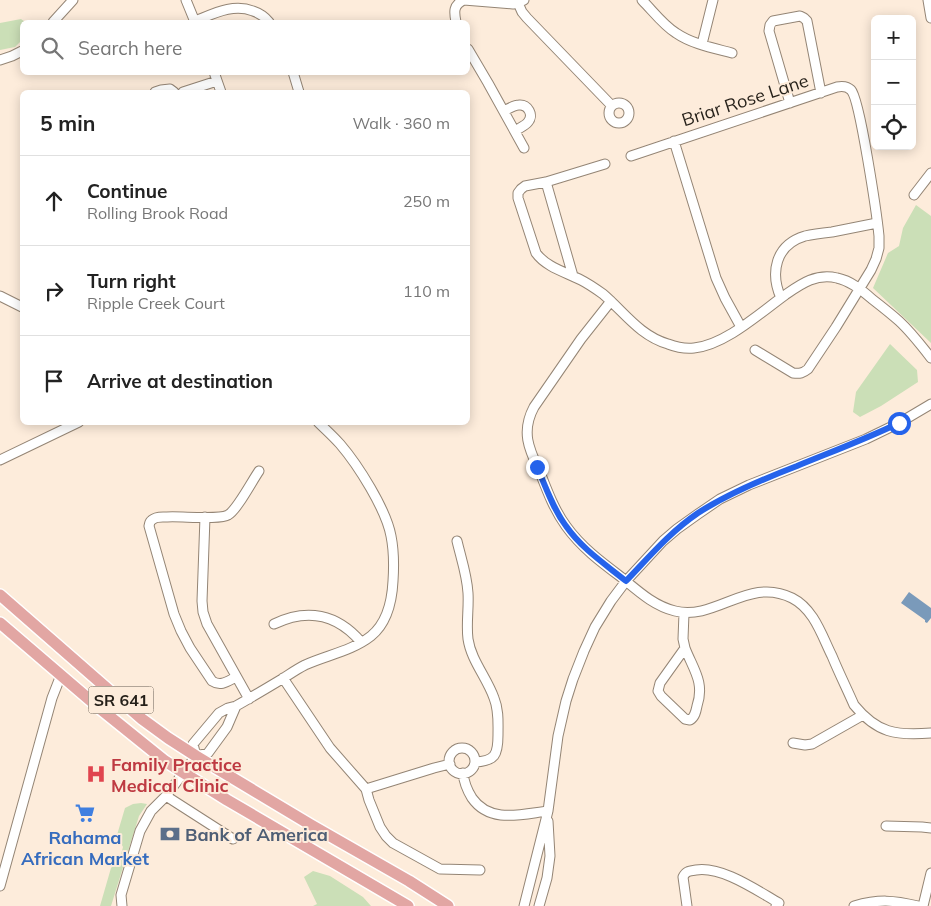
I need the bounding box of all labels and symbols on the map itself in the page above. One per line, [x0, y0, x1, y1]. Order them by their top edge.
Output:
street label: Briar Rose Lane [679, 69, 811, 131]
route start [888, 412, 911, 435]
route end [526, 456, 549, 479]
road number: SR 641 [88, 686, 154, 714]
place label: Family Practice Medical Clinic [111, 753, 242, 797]
hospital icon: Family Practice Medical Clinic [85, 763, 107, 785]
supermarket icon: Rahama African Market [74, 802, 96, 824]
bank icon: Bank of America [159, 823, 181, 845]
place label: Bank of America [185, 823, 328, 846]
place label: Rahama African Market [21, 826, 149, 870]

